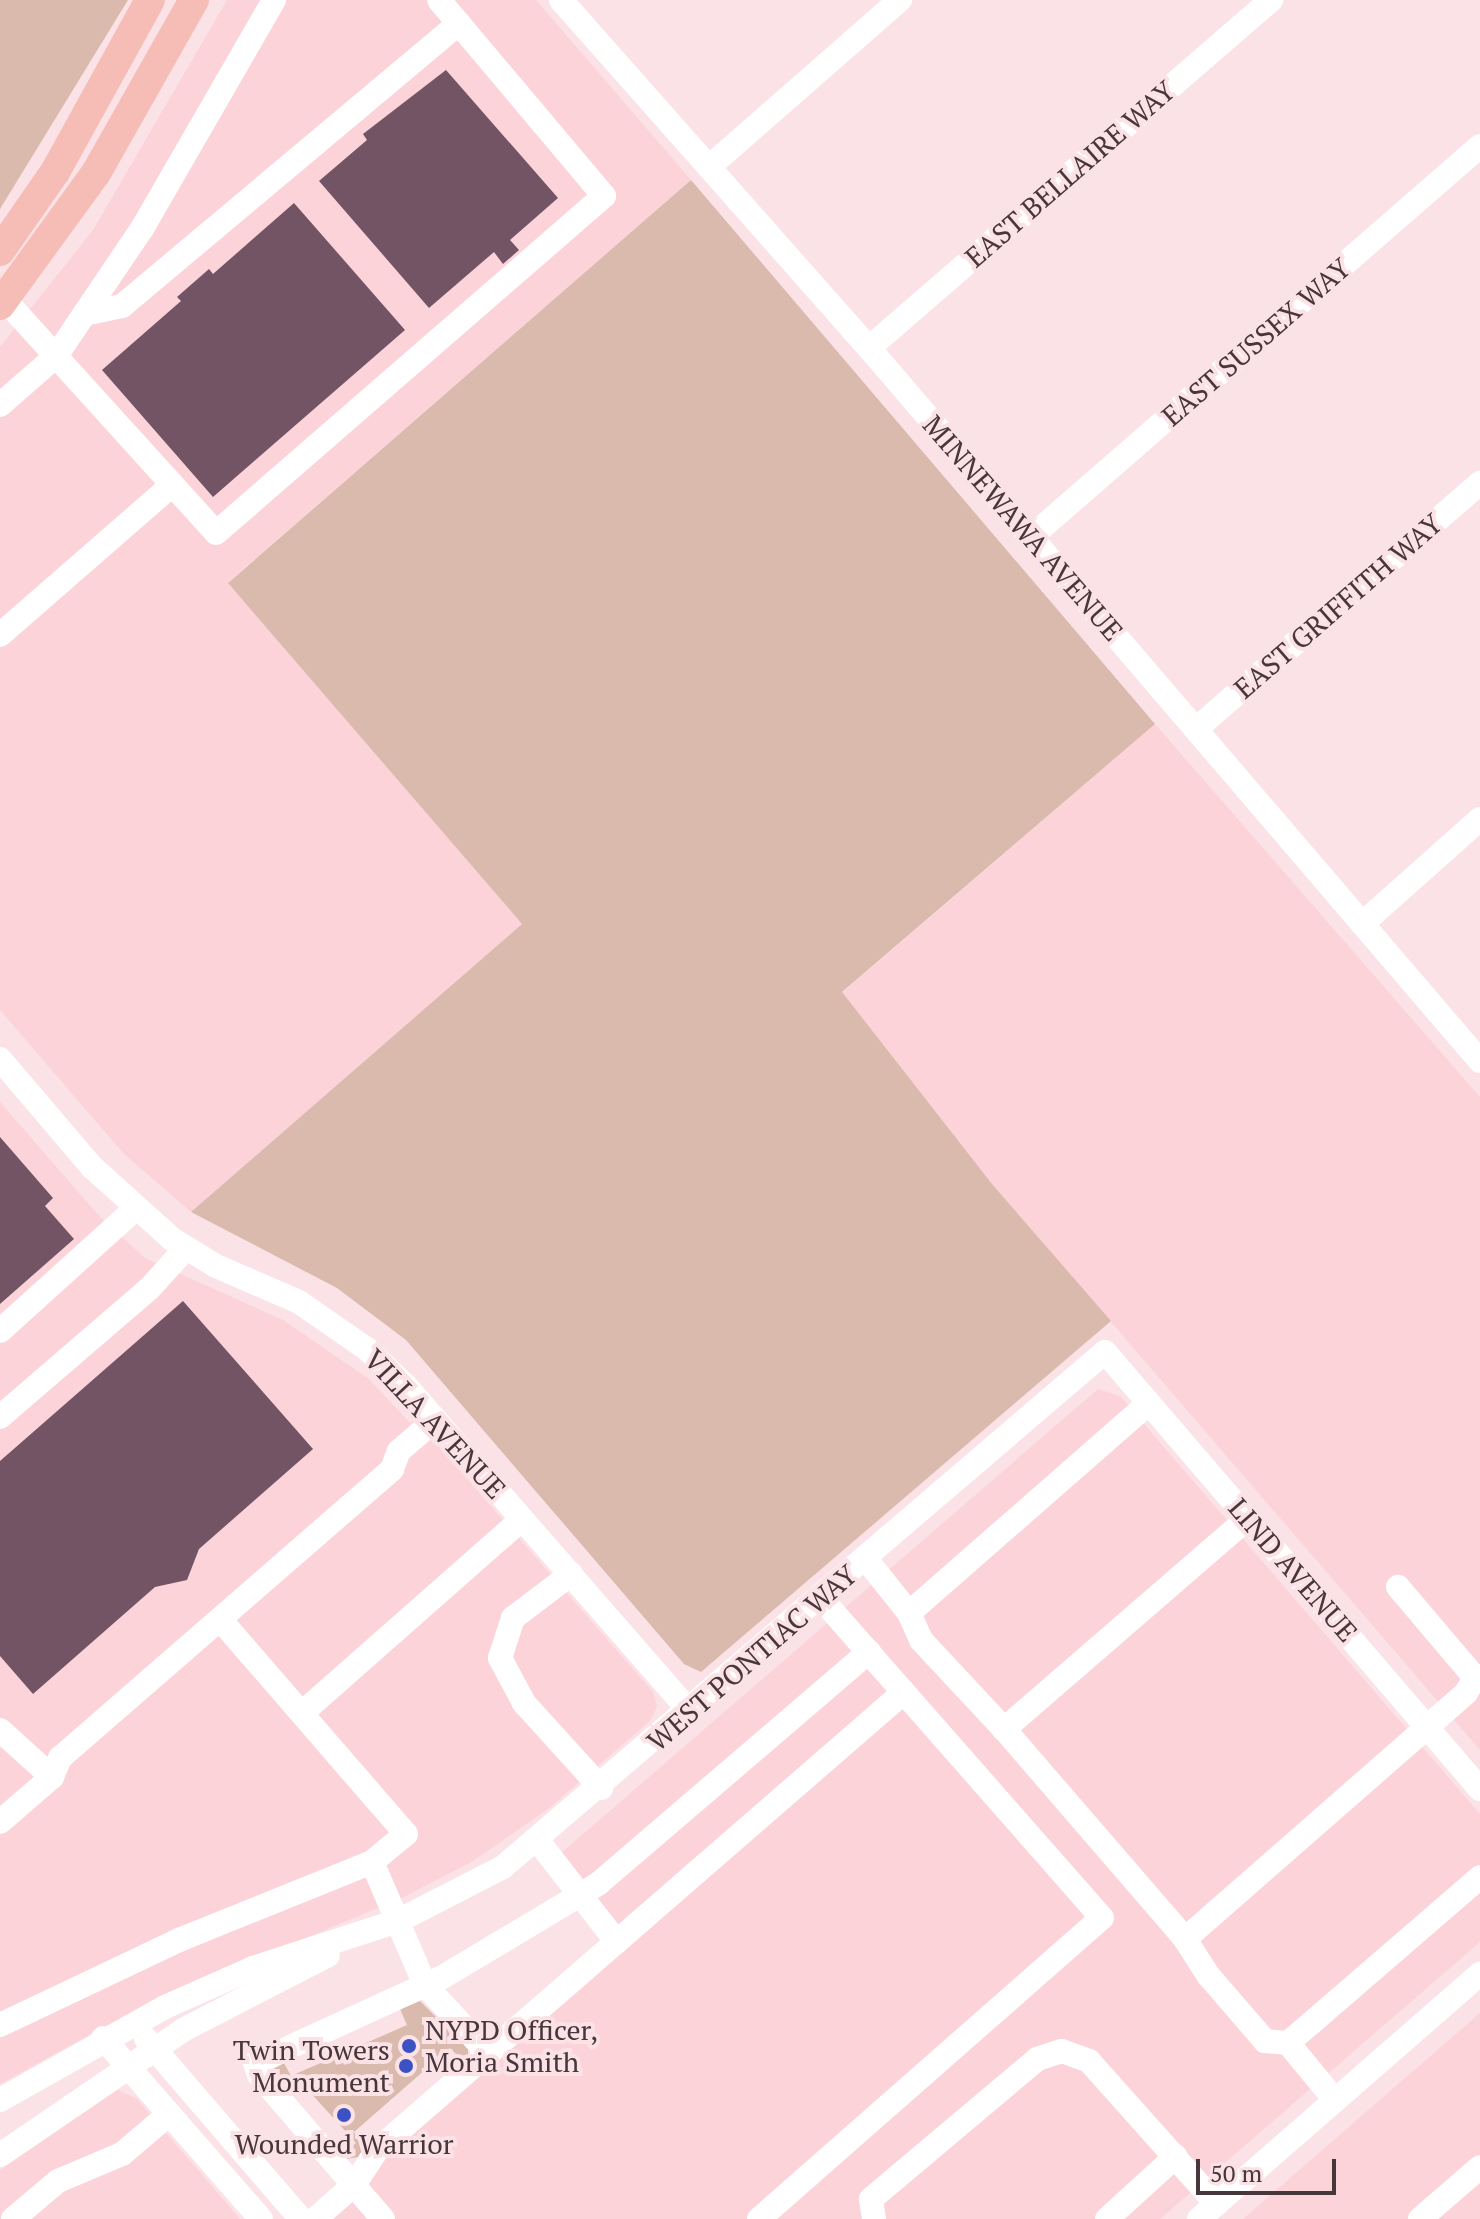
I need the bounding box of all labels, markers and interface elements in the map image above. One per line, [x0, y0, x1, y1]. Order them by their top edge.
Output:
street label: EAST BELLAIRE WAY [958, 74, 1182, 274]
street label: EAST SUSSEX WAY [1155, 251, 1357, 433]
street label: MINNEWAWA AVENUE [916, 408, 1130, 648]
street label: EAST GRIFFITH WAY [1227, 507, 1449, 705]
street label: VILLA AVENUE [357, 1342, 513, 1506]
street label: LIND AVENUE [1221, 1491, 1365, 1649]
street label: WEST PONTIAC WAY [640, 1558, 864, 1758]
place label: NYPD Officer, Moria Smith [425, 2013, 598, 2079]
place label: Twin Towers Monument [233, 2033, 390, 2099]
marker: NYPD Officer, Moria Smith [400, 2037, 418, 2055]
marker: Twin Towers Monument [397, 2057, 415, 2075]
marker: Wounded Warrior [335, 2106, 353, 2124]
place label: Wounded Warrior [234, 2127, 454, 2161]
scale bar [1200, 2143, 1340, 2193]
text: 50 m [1210, 2157, 1262, 2189]

